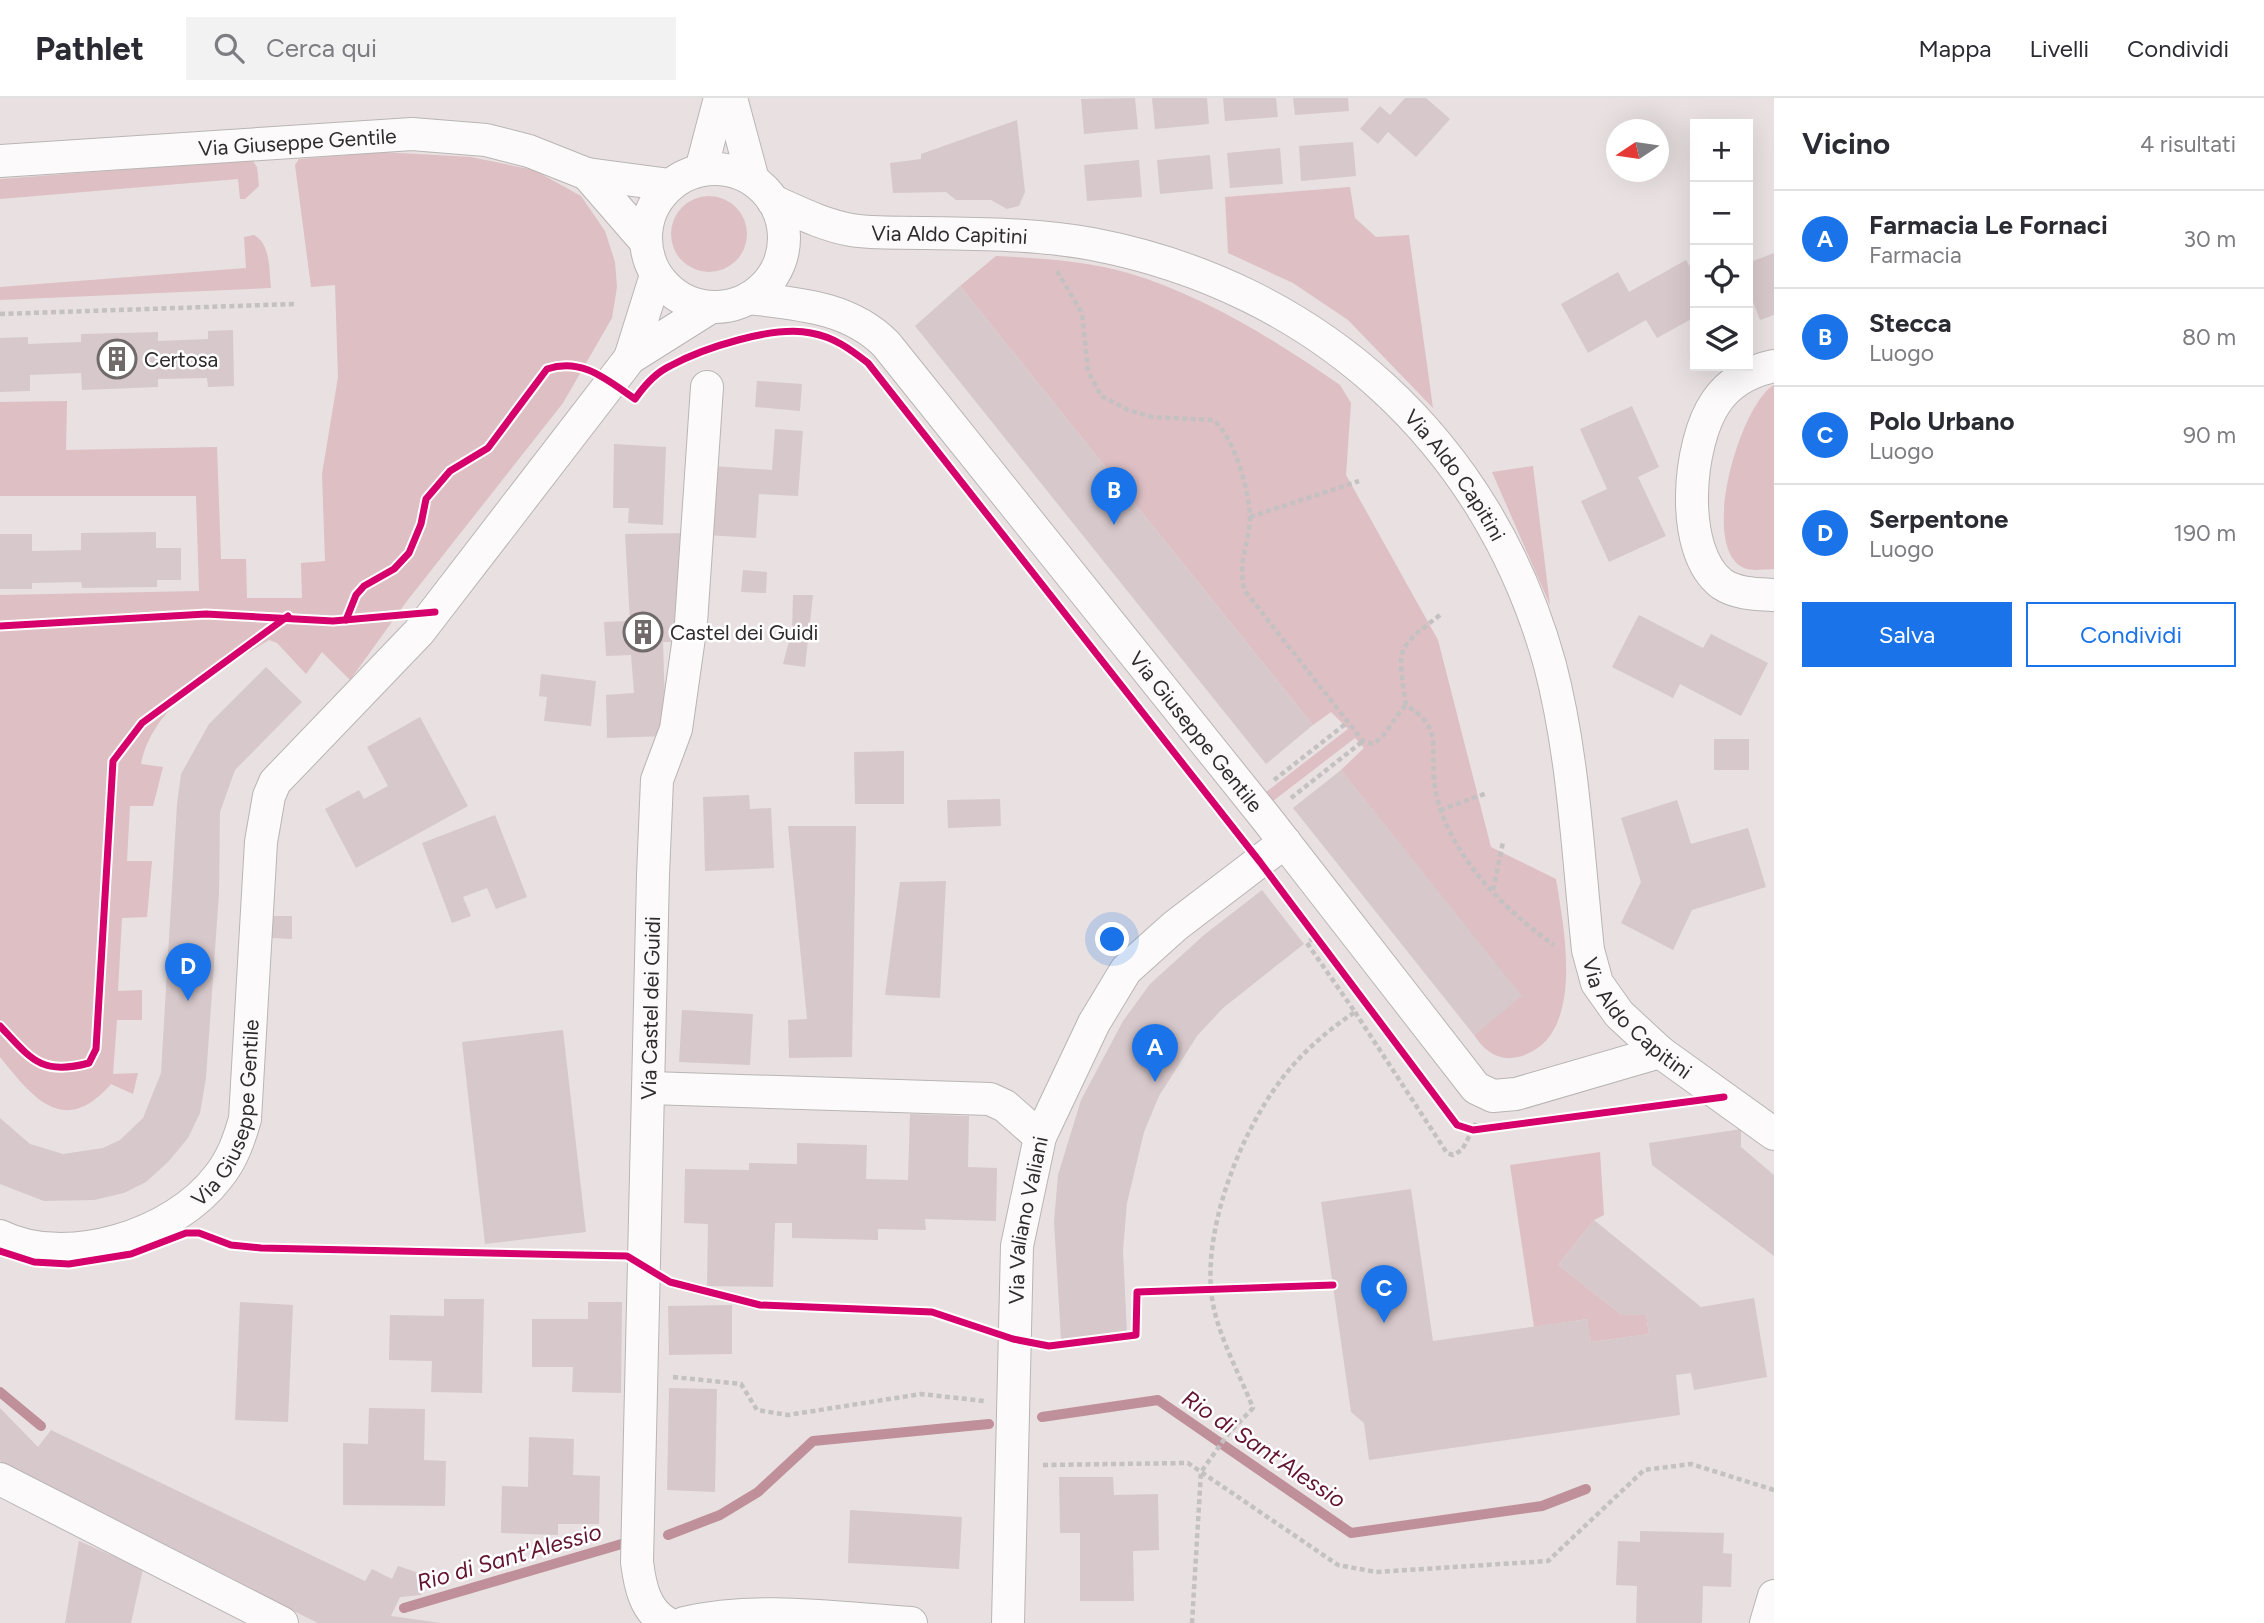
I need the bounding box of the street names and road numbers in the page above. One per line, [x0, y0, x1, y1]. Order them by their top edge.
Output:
street label: Via Giuseppe Gentile [197, 123, 397, 160]
street label: Via Aldo Capitini [871, 220, 1028, 249]
street label: Via Aldo Capitini [1400, 404, 1511, 545]
street label: Via Giuseppe Gentile [1125, 646, 1268, 817]
street label: Via Castel dei Guidi [635, 916, 665, 1100]
street label: Via Aldo Capitini [1578, 954, 1697, 1083]
street label: Via Giuseppe Gentile [186, 1019, 263, 1211]
street label: Via Valiano Valiani [1003, 1134, 1052, 1305]

